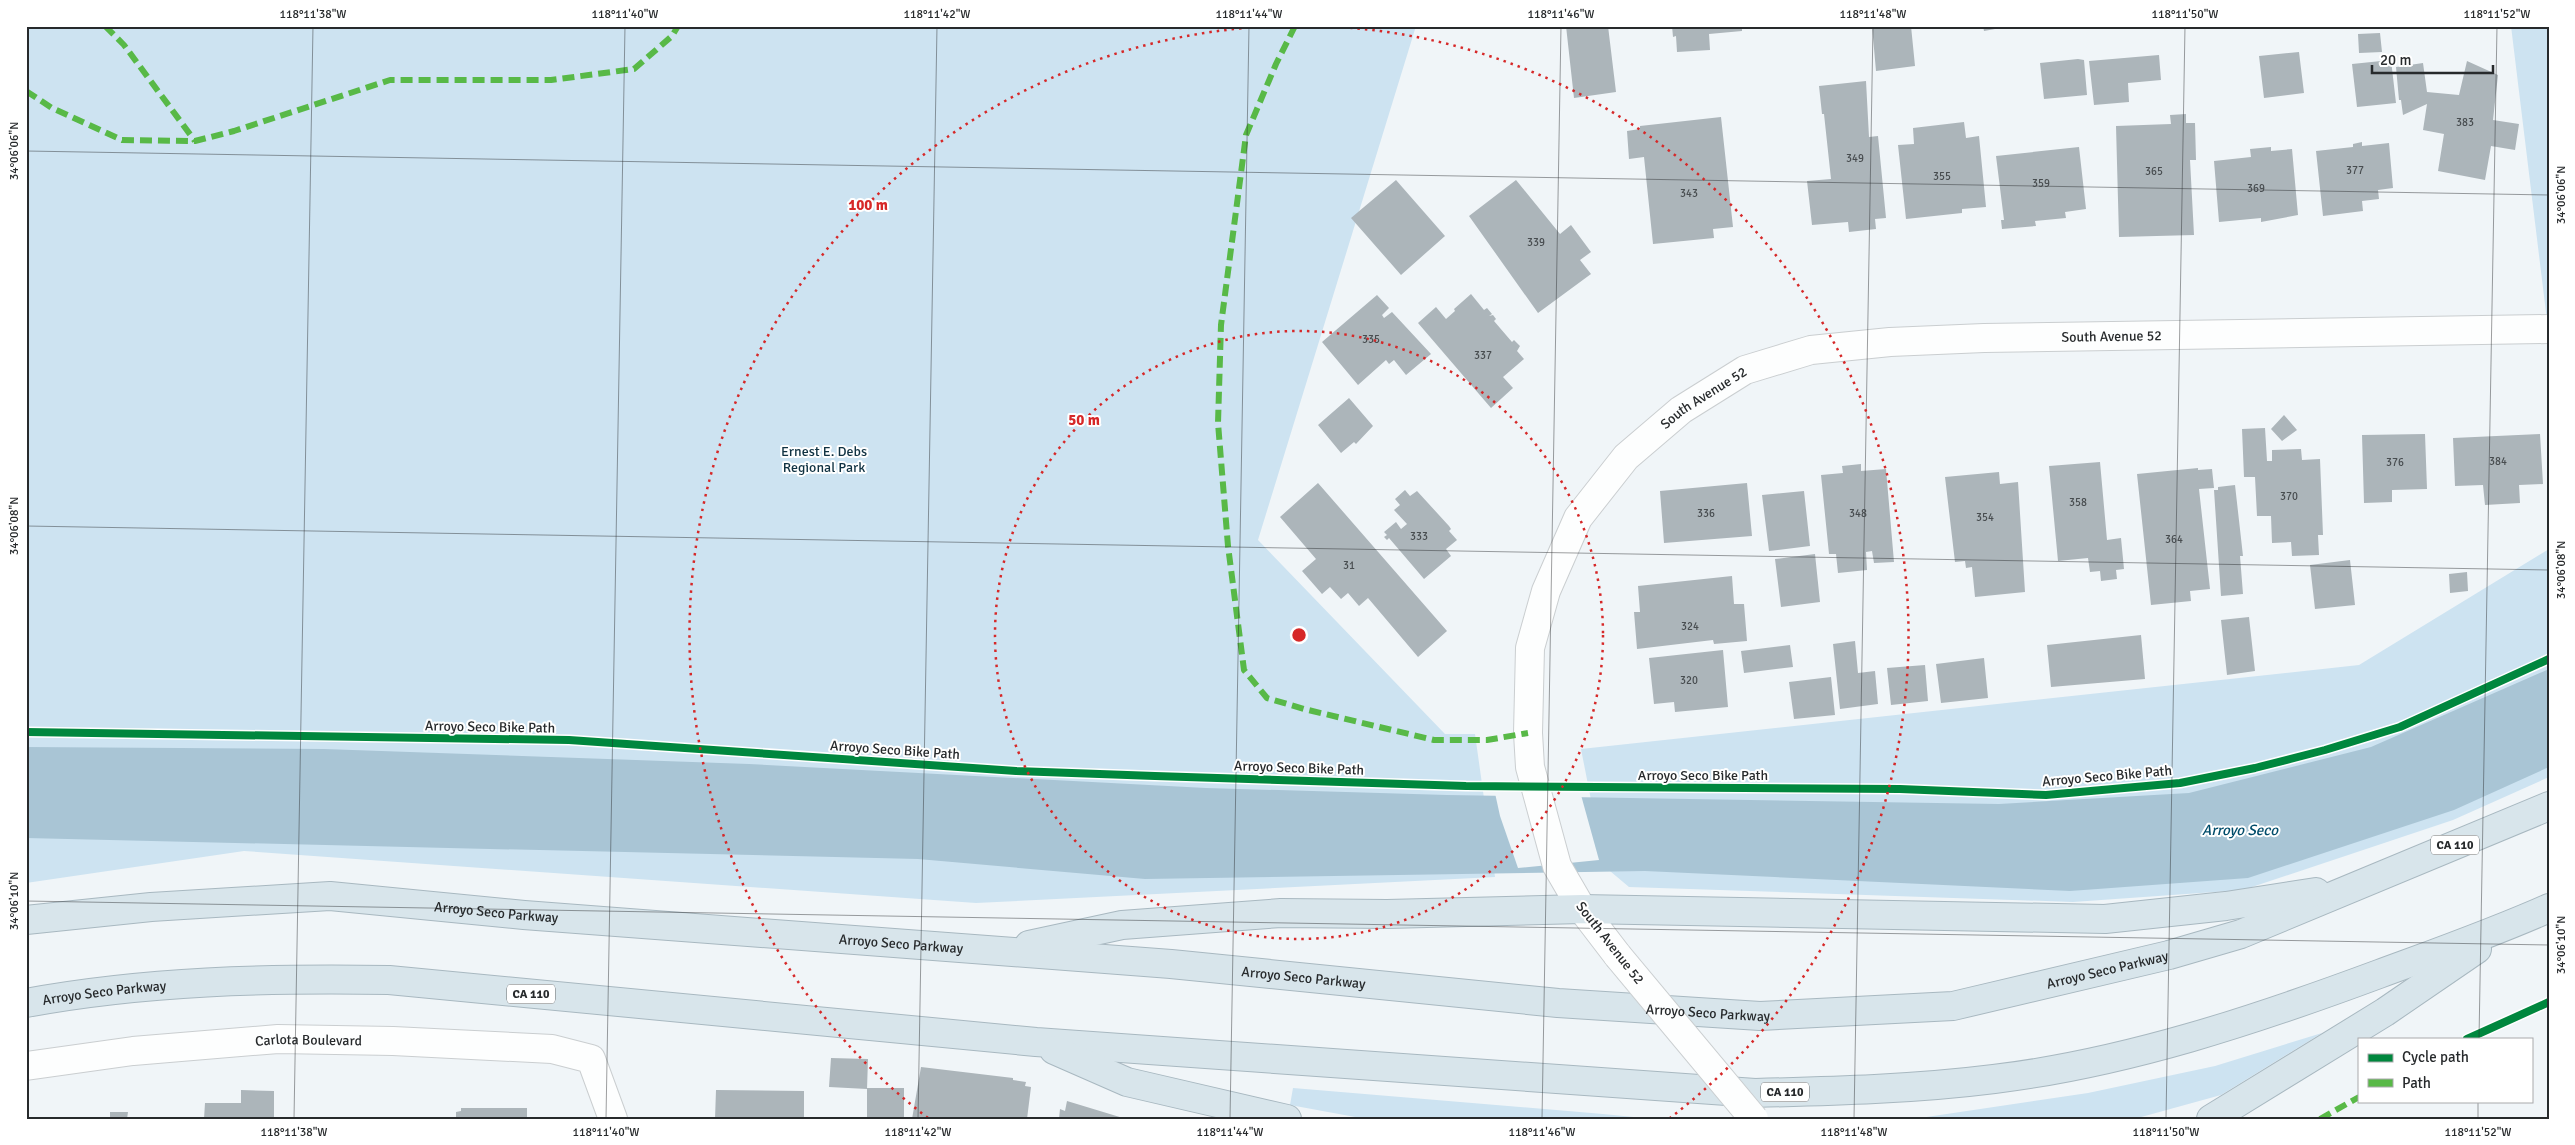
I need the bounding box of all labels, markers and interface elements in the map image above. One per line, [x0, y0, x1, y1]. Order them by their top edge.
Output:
text: 118°11'38"W [279, 7, 347, 22]
text: 118°11'40"W [591, 7, 659, 22]
text: 118°11'42"W [903, 7, 971, 22]
text: 118°11'44"W [1215, 7, 1283, 22]
text: 118°11'46"W [1527, 7, 1595, 22]
text: 118°11'48"W [1839, 7, 1907, 22]
text: 118°11'50"W [2151, 7, 2219, 22]
text: 118°11'52"W [2463, 7, 2531, 22]
scale bar [2372, 42, 2494, 74]
text: 20 m [2380, 51, 2411, 69]
house number: 383 [2456, 116, 2474, 129]
text: 34°06'06"N [7, 122, 22, 180]
house number: 349 [1846, 152, 1864, 165]
house number: 377 [2346, 164, 2364, 177]
house number: 365 [2145, 165, 2163, 178]
text: 34°06'06"N [2554, 166, 2569, 224]
house number: 355 [1933, 170, 1951, 183]
house number: 359 [2032, 177, 2050, 190]
house number: 369 [2247, 182, 2265, 195]
house number: 343 [1680, 187, 1698, 200]
text: 100 m [848, 196, 888, 214]
house number: 339 [1527, 236, 1545, 249]
street label: South Avenue 52 [2061, 327, 2162, 345]
house number: 335 [1362, 333, 1380, 346]
house number: 337 [1474, 349, 1492, 362]
street label: South Avenue 52 [1657, 363, 1750, 433]
text: 50 m [1068, 411, 1100, 429]
park label: Ernest E. Debs Regional Park [781, 443, 867, 476]
house number: 384 [2489, 455, 2507, 468]
house number: 376 [2386, 456, 2404, 469]
house number: 370 [2280, 490, 2298, 503]
house number: 358 [2069, 496, 2087, 509]
text: 34°06'08"N [7, 497, 22, 555]
house number: 336 [1697, 507, 1715, 520]
house number: 348 [1849, 507, 1867, 520]
house number: 354 [1976, 511, 1994, 524]
house number: 333 [1410, 530, 1428, 543]
house number: 364 [2165, 533, 2183, 546]
text: 34°06'08"N [2554, 541, 2569, 599]
house number: 31 [1343, 559, 1355, 572]
house number: 324 [1681, 620, 1699, 633]
centre of rings [1290, 626, 1308, 644]
house number: 320 [1680, 674, 1698, 687]
street label: Arroyo Seco Bike Path [425, 717, 555, 737]
street label: Arroyo Seco Bike Path [829, 737, 961, 763]
street label: Arroyo Seco Bike Path [1234, 757, 1364, 779]
street label: Arroyo Seco Bike Path [2041, 762, 2173, 790]
street label: Arroyo Seco Bike Path [1638, 767, 1768, 784]
water label: Arroyo Seco [2202, 821, 2279, 839]
road number: CA 110 [2431, 836, 2479, 854]
text: 34°06'10"N [7, 872, 22, 930]
street label: Arroyo Seco Parkway [433, 898, 559, 926]
street label: South Avenue 52 [1572, 898, 1648, 988]
text: 34°06'10"N [2554, 916, 2569, 974]
street label: Arroyo Seco Parkway [838, 930, 964, 957]
street label: Arroyo Seco Parkway [2045, 947, 2170, 992]
street label: Arroyo Seco Parkway [1241, 963, 1367, 992]
street label: Arroyo Seco Parkway [41, 977, 167, 1008]
road number: CA 110 [507, 984, 555, 1004]
street label: Arroyo Seco Parkway [1645, 1000, 1771, 1025]
street label: Carlota Boulevard [254, 1030, 362, 1049]
legend [2358, 1038, 2532, 1102]
text: Cycle path [2402, 1048, 2469, 1066]
text: Path [2402, 1074, 2431, 1092]
road number: CA 110 [1761, 1082, 1809, 1102]
text: 118°11'38"W [260, 1125, 328, 1140]
text: 118°11'40"W [572, 1125, 640, 1140]
text: 118°11'42"W [884, 1125, 952, 1140]
text: 118°11'44"W [1196, 1125, 1264, 1140]
text: 118°11'46"W [1508, 1125, 1576, 1140]
text: 118°11'48"W [1820, 1125, 1888, 1140]
text: 118°11'50"W [2132, 1125, 2200, 1140]
text: 118°11'52"W [2444, 1125, 2512, 1140]

